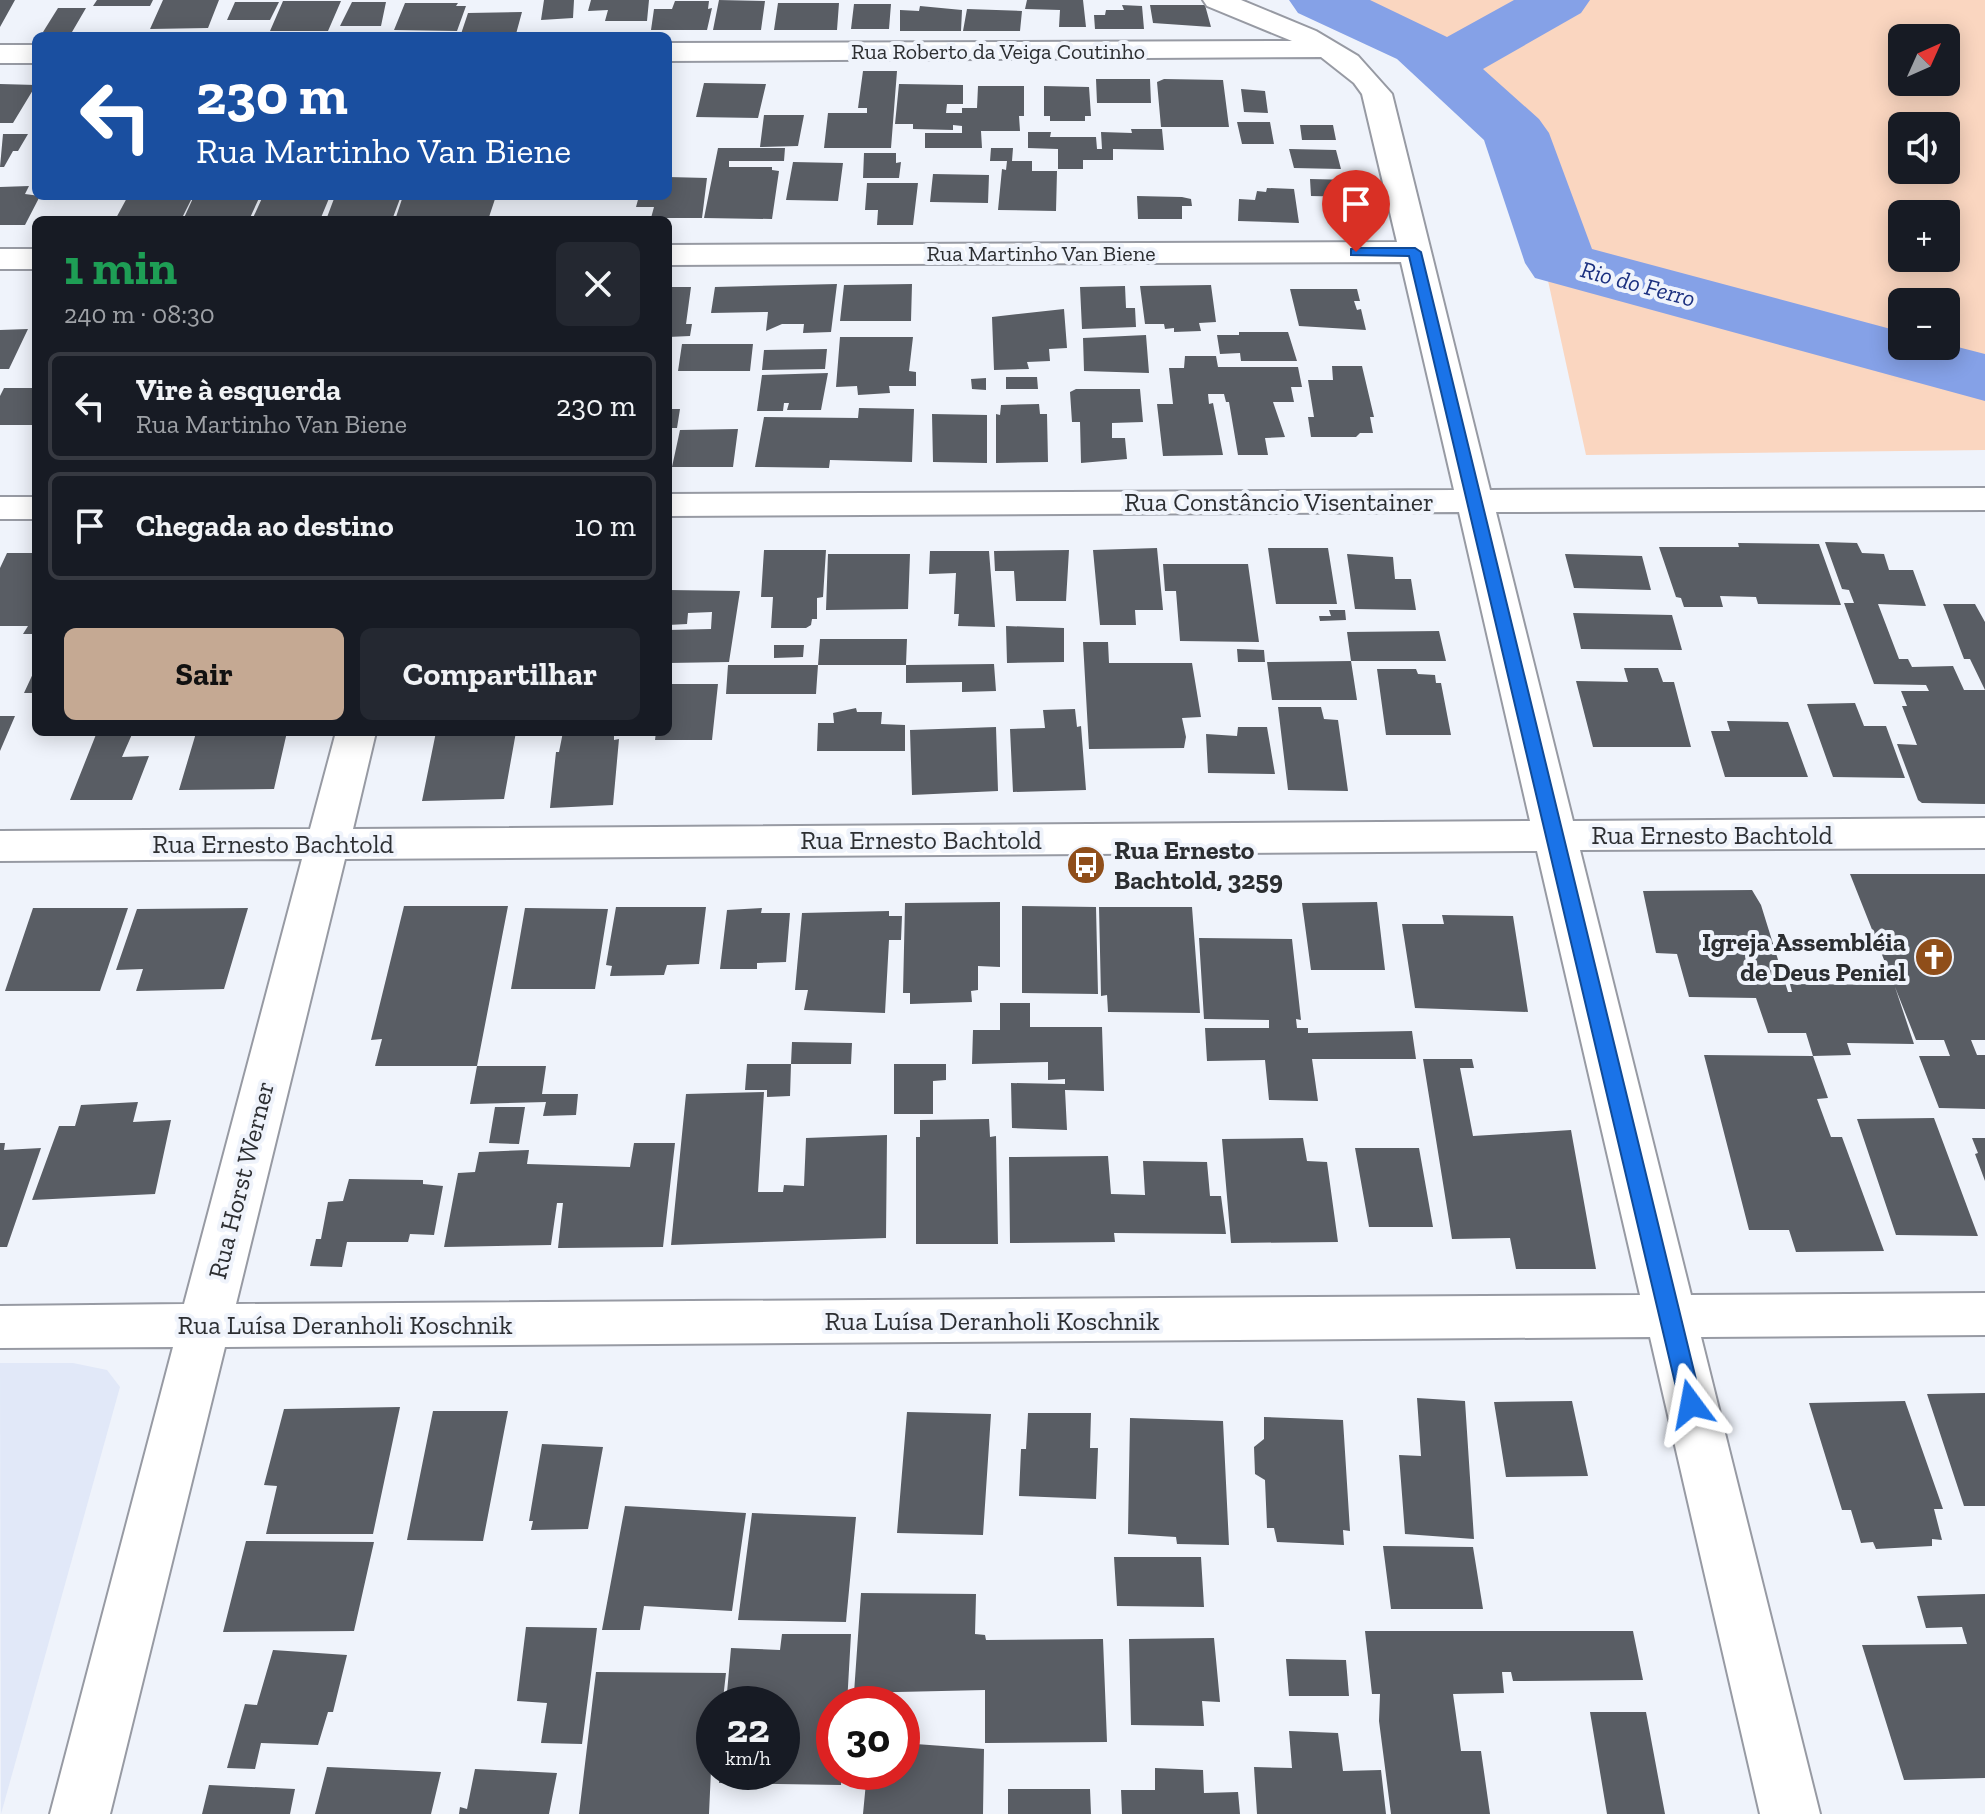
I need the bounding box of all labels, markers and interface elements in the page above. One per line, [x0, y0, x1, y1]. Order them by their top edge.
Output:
north arrow [1888, 24, 1960, 96]
map controls [1888, 24, 1960, 360]
street label: Rua Roberto da Veiga Coutinho [851, 38, 1145, 65]
text: 230 m [196, 61, 348, 128]
icon: left [64, 64, 168, 168]
button: sound [1888, 112, 1960, 184]
text: Rua Martinho Van Biene [196, 129, 571, 172]
pin [1322, 170, 1390, 252]
icon: arrive [1334, 182, 1378, 226]
button: + [1888, 200, 1960, 272]
text: 1 min [64, 239, 177, 296]
street label: Rua Martinho Van Biene [926, 240, 1156, 267]
button: close [556, 242, 640, 326]
water label: Rio do Ferro [1578, 254, 1699, 313]
button: − [1888, 288, 1960, 360]
text: 240 m · 08:30 [64, 298, 215, 330]
text: Vire à esquerda [136, 372, 341, 408]
icon: left [68, 384, 112, 428]
text: 230 m [556, 388, 636, 424]
text: Rua Martinho Van Biene [136, 408, 407, 440]
street label: Rua Constâncio Visentainer [1124, 486, 1434, 518]
icon: arrive [68, 504, 112, 548]
text: Chegada ao destino [136, 508, 394, 544]
text: 10 m [574, 508, 636, 544]
button: Sair [64, 628, 344, 720]
button: Compartilhar [360, 628, 640, 720]
street label: Rua Ernesto Bachtold [1591, 819, 1833, 851]
street label: Rua Ernesto Bachtold [800, 824, 1042, 856]
street label: Rua Ernesto Bachtold [152, 828, 394, 860]
place label: Rua Ernesto Bachtold, 3259 [1114, 834, 1283, 896]
bus stop icon: Rua Ernesto Bachtold, 3259 [1065, 844, 1107, 886]
place label: Igreja Assembléia de Deus Peniel [1702, 926, 1906, 988]
church icon: Igreja Assembléia de Deus Peniel [1913, 936, 1955, 978]
street label: Rua Horst Werner [201, 1078, 281, 1282]
street label: Rua Luísa Deranholi Koschnik [825, 1305, 1160, 1337]
street label: Rua Luísa Deranholi Koschnik [178, 1309, 513, 1341]
position arrow [1649, 1362, 1733, 1446]
speed limit sign: 30 [816, 1686, 920, 1790]
text: 22 [727, 1704, 769, 1752]
text: km/h [725, 1746, 771, 1770]

